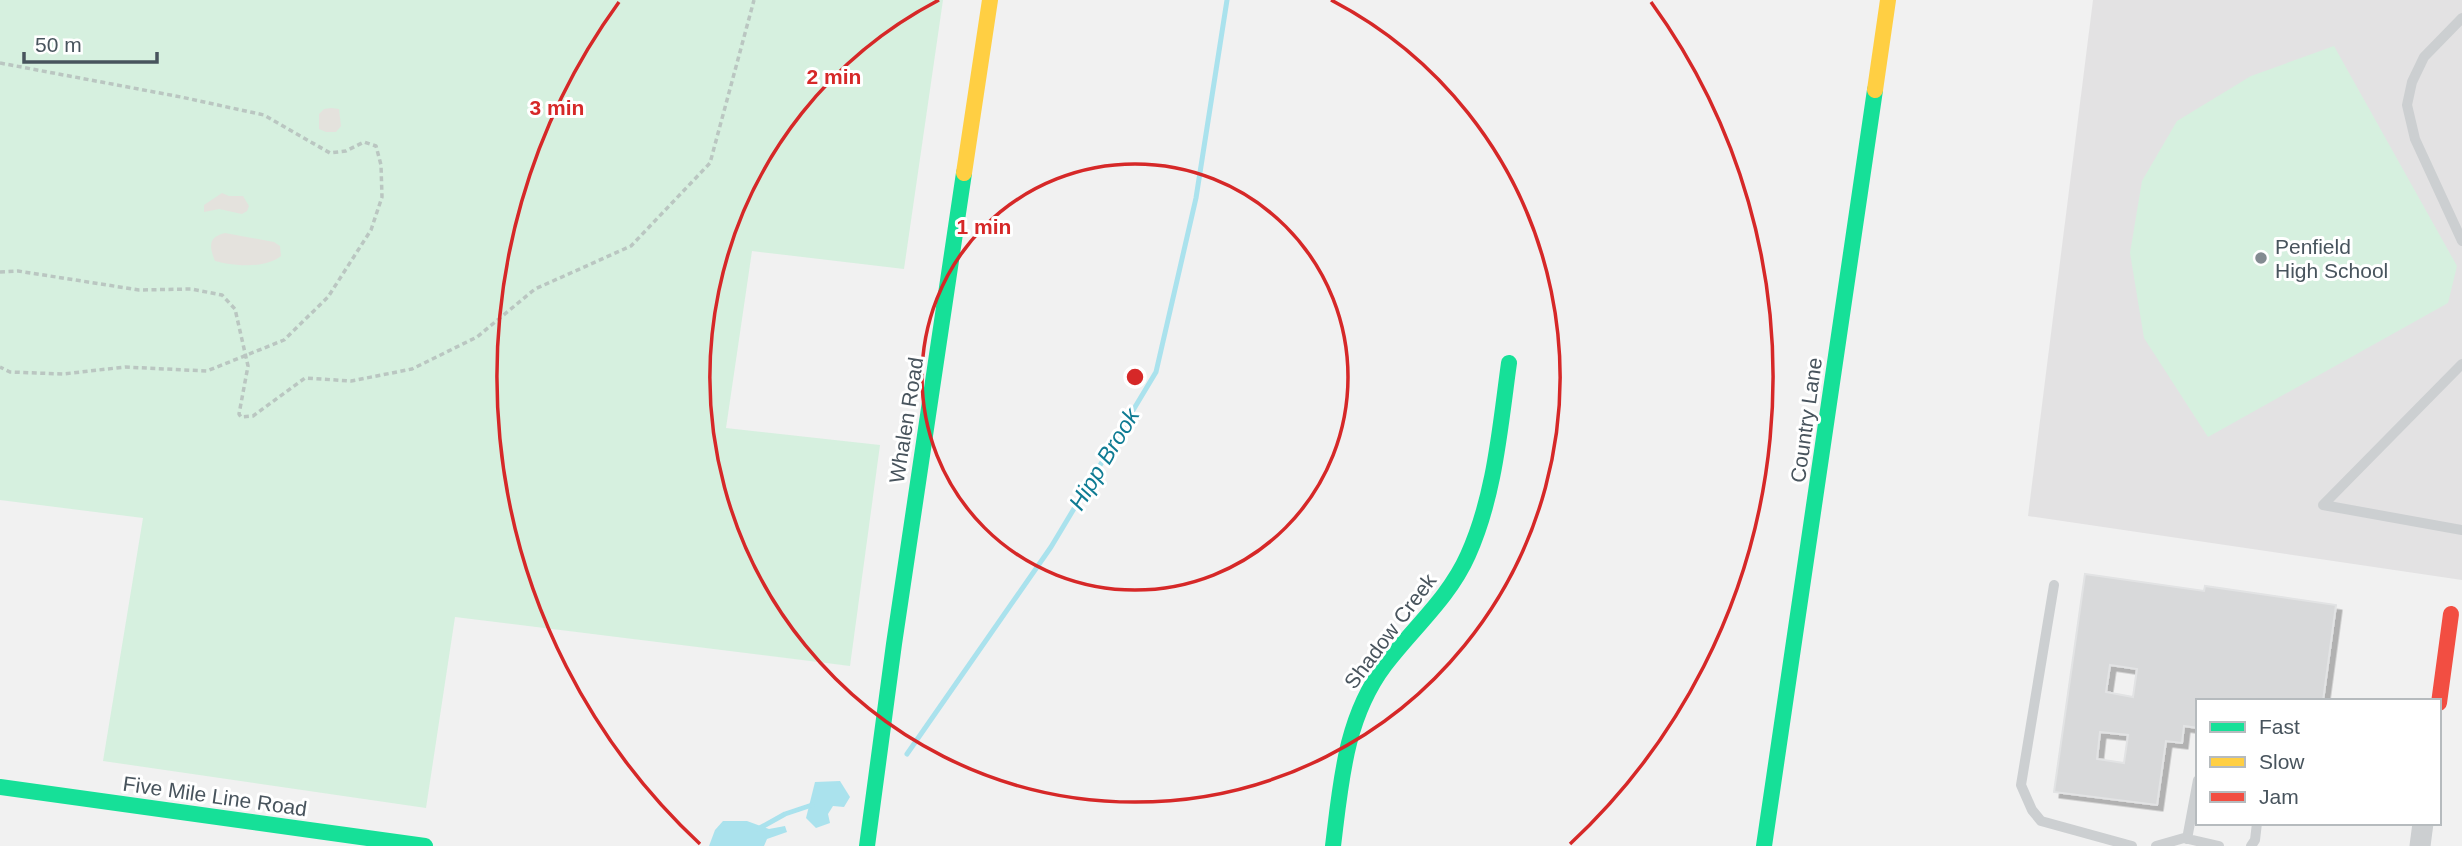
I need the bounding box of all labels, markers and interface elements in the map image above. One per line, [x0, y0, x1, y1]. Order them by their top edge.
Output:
scale bar [24, 21, 158, 65]
text: 50 m [35, 33, 82, 56]
text: 2 min [807, 65, 861, 88]
text: 3 min [530, 96, 584, 119]
text: 1 min [957, 215, 1011, 238]
place label: Penfield High School [2275, 235, 2388, 282]
marker: Penfield High School [2253, 250, 2269, 266]
street label: Whalen Road [885, 355, 927, 485]
street label: Country Lane [1786, 356, 1826, 484]
centre of rings [1123, 365, 1147, 389]
water label: Hipp Brook [1064, 402, 1145, 514]
street label: Shadow Creek [1339, 569, 1441, 693]
legend [2196, 699, 2441, 825]
text: Fast [2259, 715, 2300, 738]
text: Slow [2259, 750, 2305, 773]
street label: Five Mile Line Road [122, 772, 308, 820]
text: Jam [2259, 785, 2299, 808]

